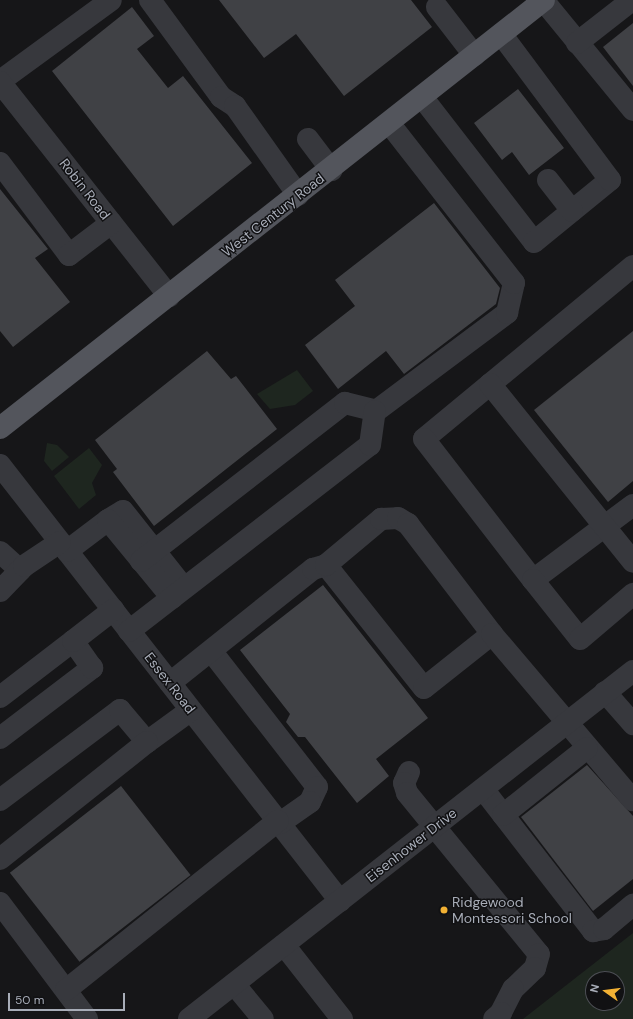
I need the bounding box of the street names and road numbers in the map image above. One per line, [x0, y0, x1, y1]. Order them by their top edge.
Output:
street label: Robin Road [56, 155, 114, 223]
street label: West Century Road [218, 170, 328, 260]
street label: Essex Road [141, 649, 199, 717]
street label: Eisenhower Drive [362, 804, 460, 886]

